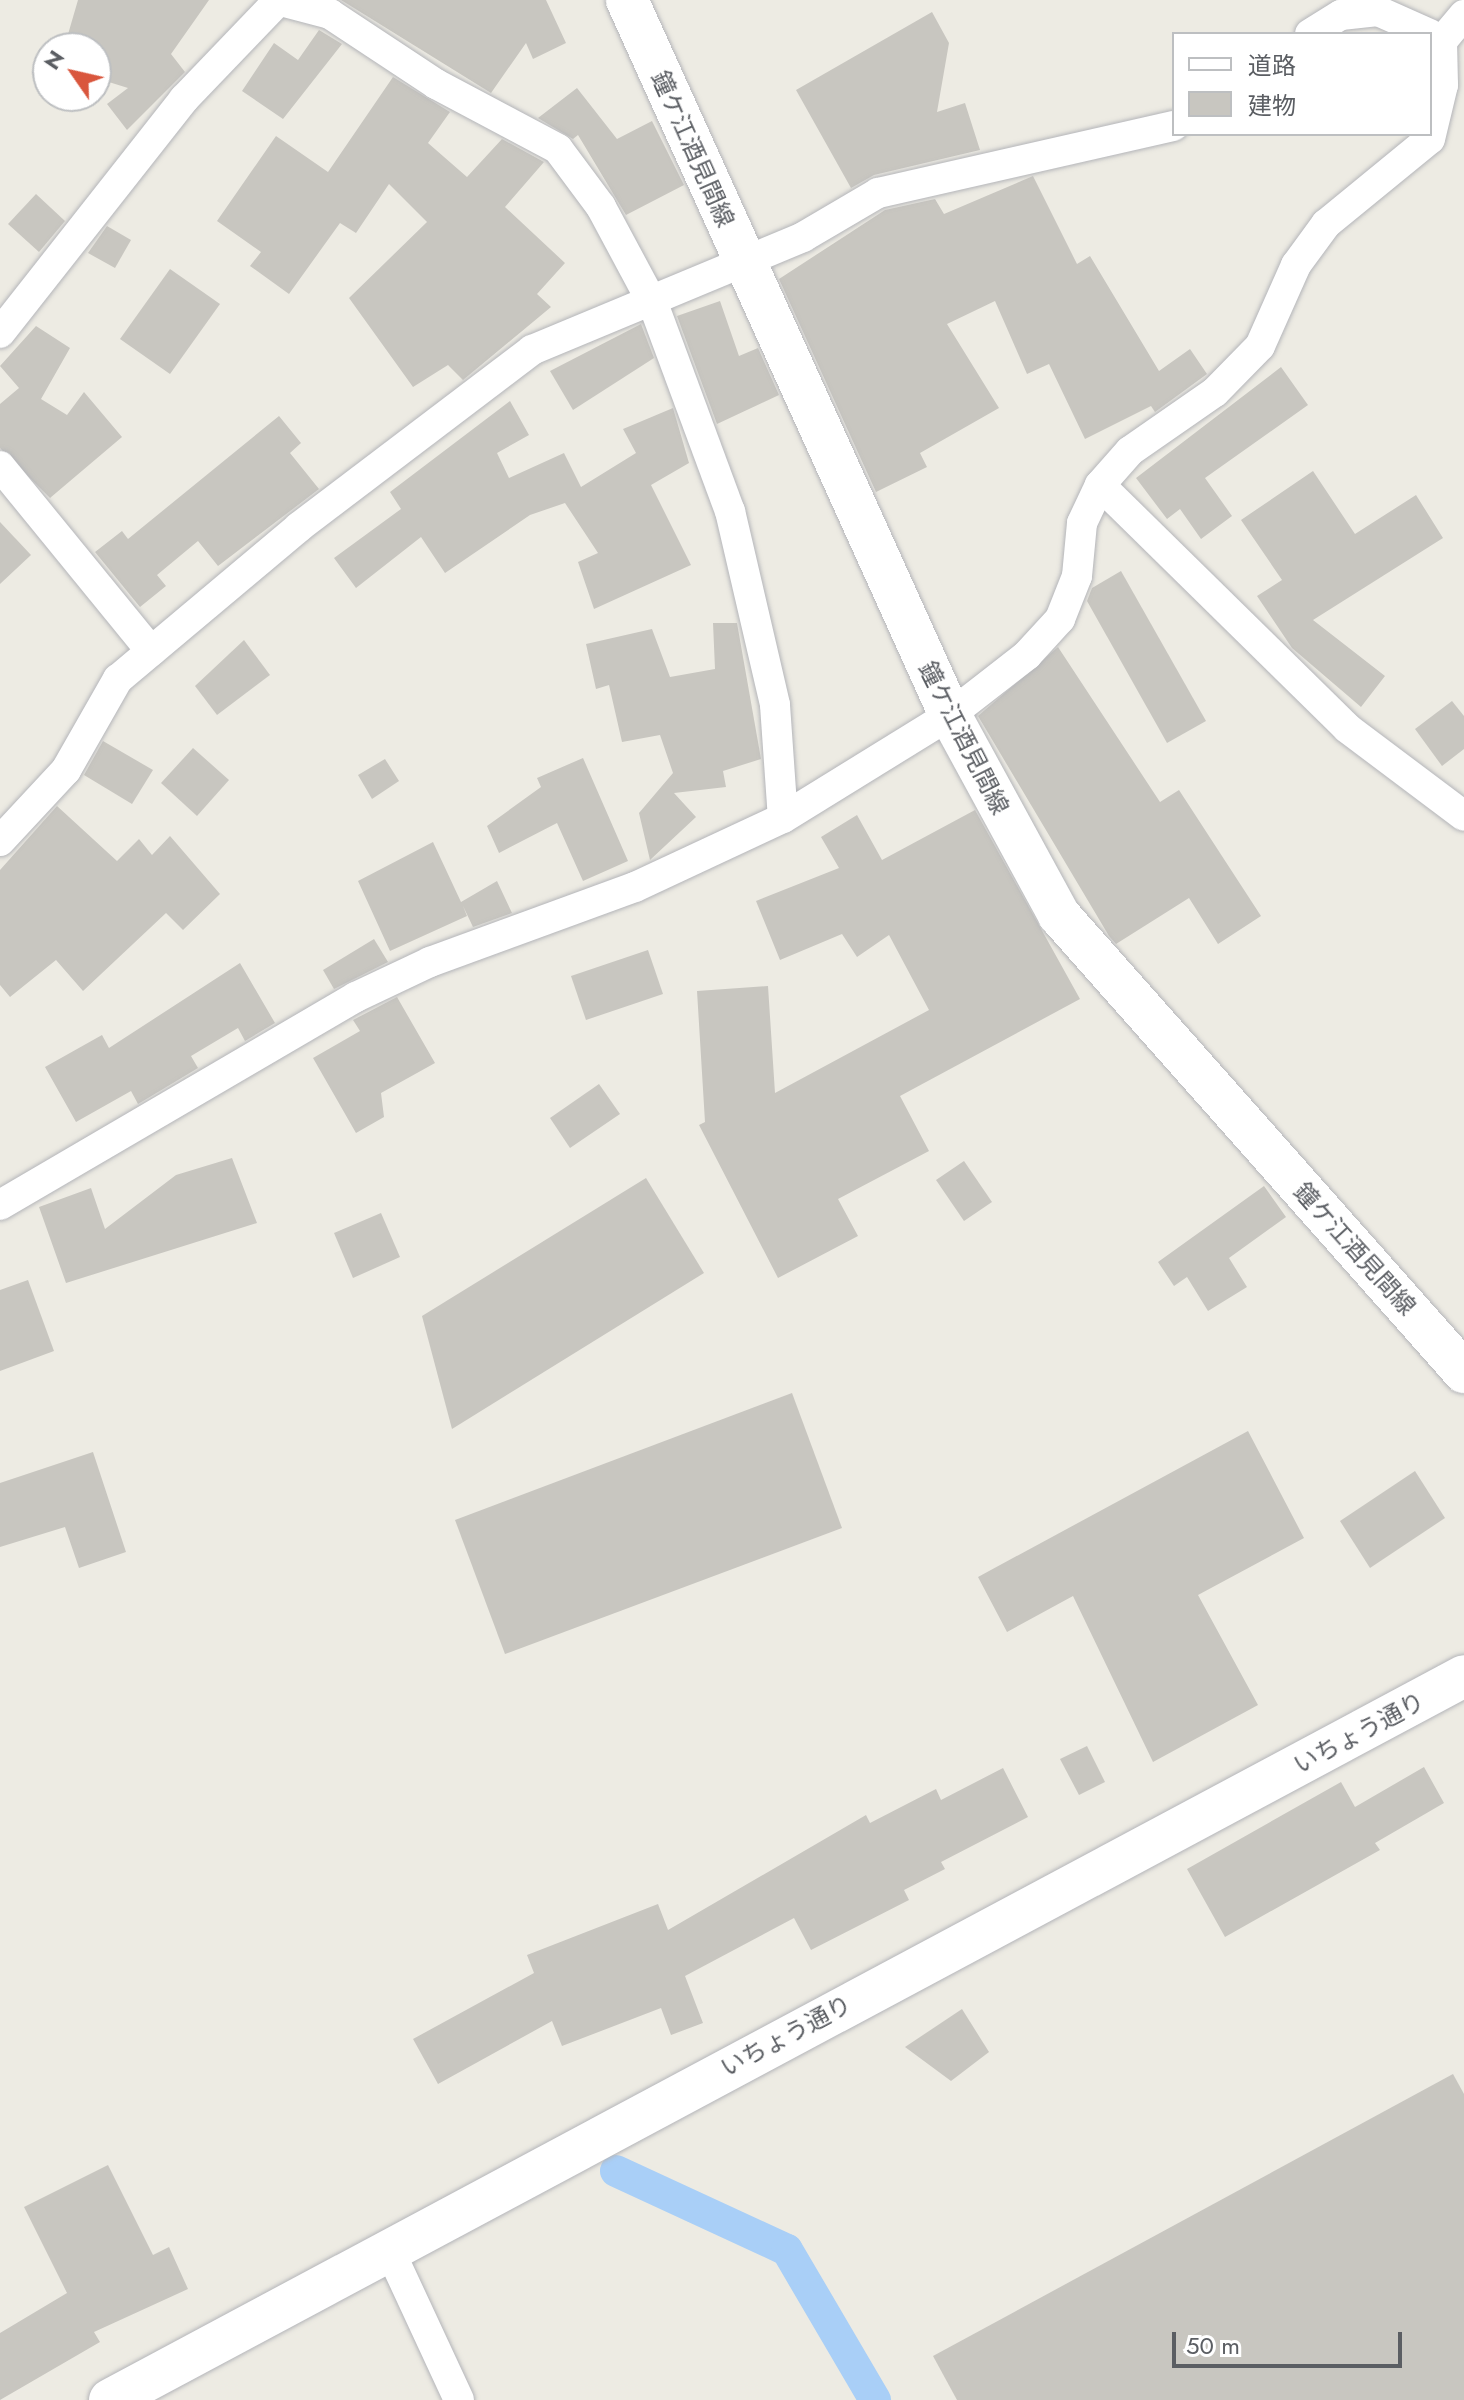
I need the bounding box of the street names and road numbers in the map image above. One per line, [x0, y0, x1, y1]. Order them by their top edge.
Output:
street label: 鐘ケ江酒見間線 [646, 66, 740, 232]
street label: 鐘ケ江酒見間線 [913, 657, 1015, 819]
street label: 鐘ケ江酒見間線 [1288, 1177, 1422, 1321]
street label: いちょう通り [1289, 1686, 1429, 1780]
street label: いちょう通り [716, 1989, 856, 2083]

